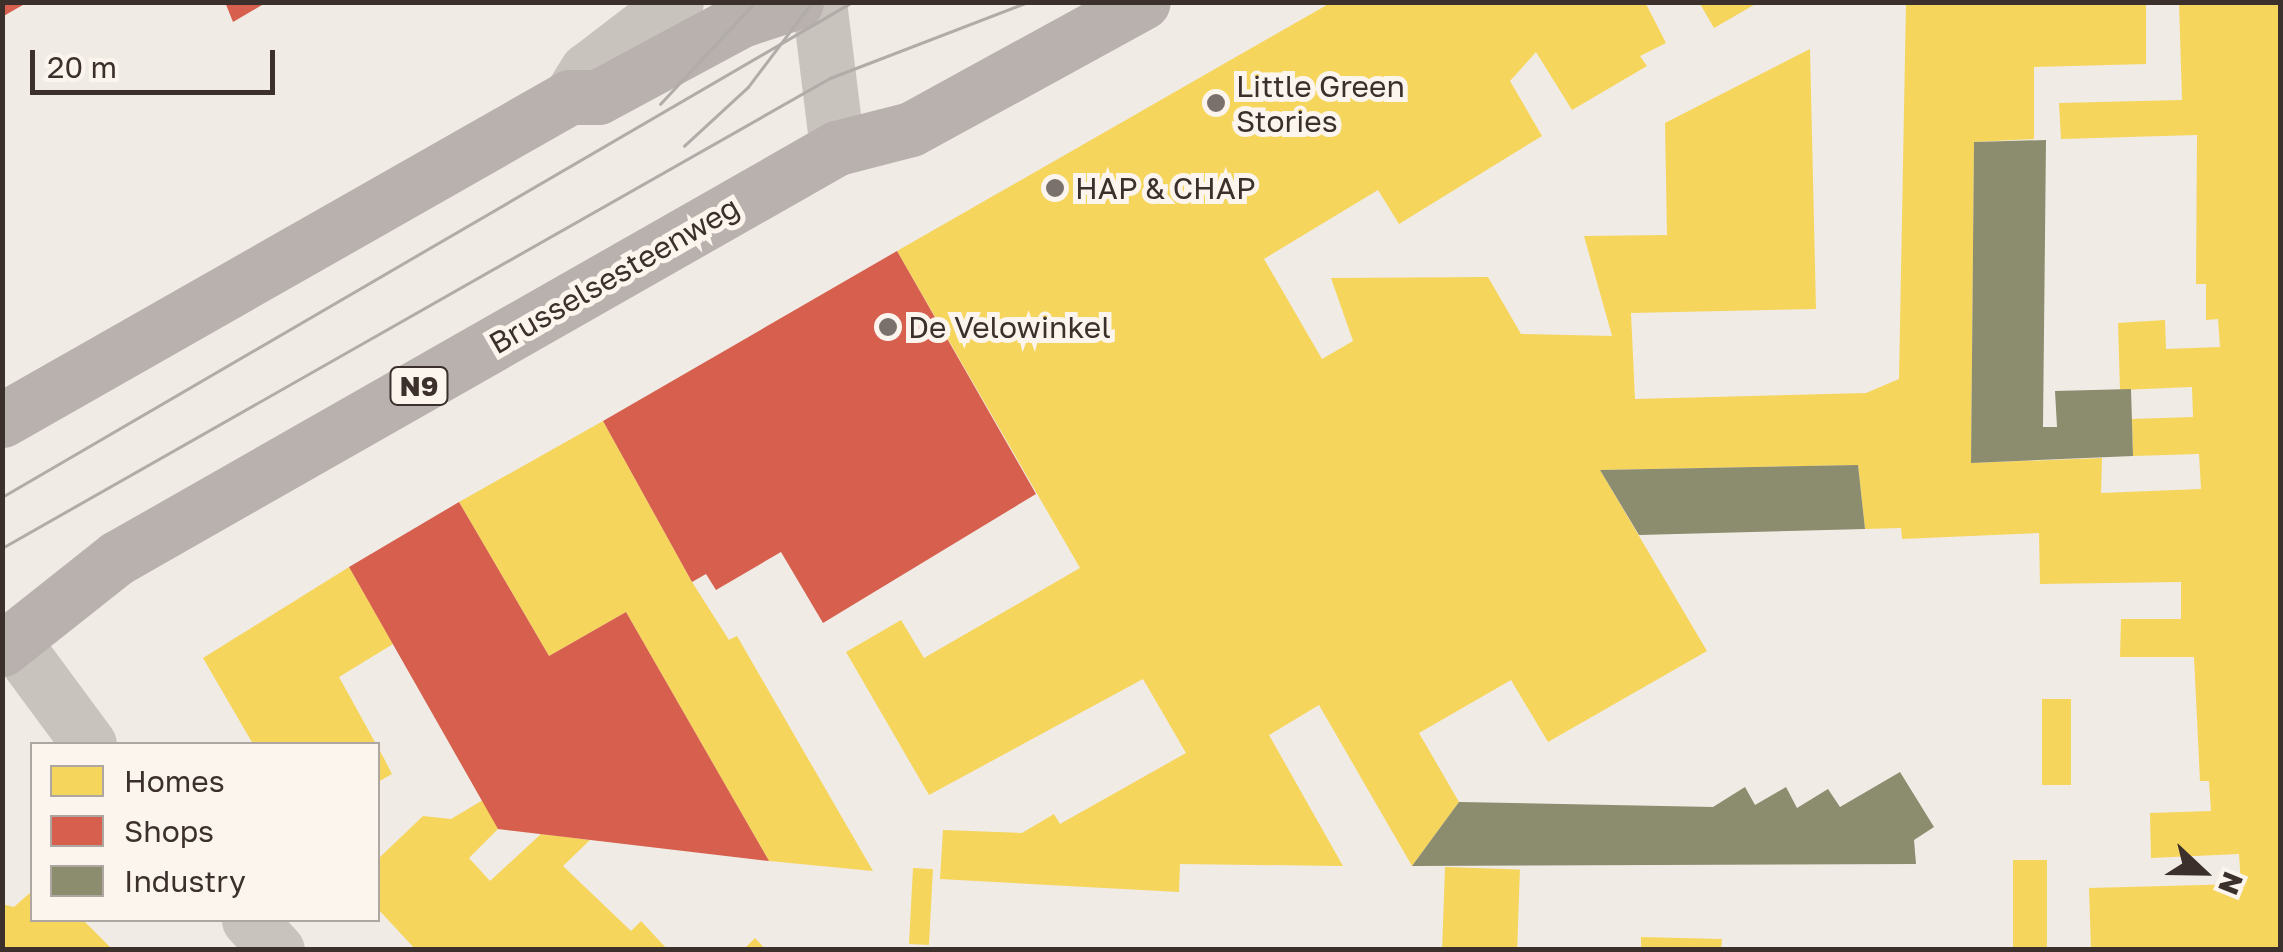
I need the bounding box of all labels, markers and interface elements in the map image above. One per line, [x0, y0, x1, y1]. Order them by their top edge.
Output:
scale bar [35, 30, 280, 92]
text: 20 m [47, 49, 117, 85]
place label: Little Green Stories [1236, 68, 1405, 138]
marker: Little Green Stories [1205, 92, 1227, 114]
place label: HAP & CHAP [1075, 170, 1256, 206]
marker: HAP & CHAP [1044, 177, 1066, 199]
street label: Brusselsesteenweg [483, 189, 745, 361]
place label: De Velowinkel [908, 309, 1111, 345]
marker: De Velowinkel [877, 316, 899, 338]
road number: N9 [389, 363, 449, 409]
legend [30, 742, 380, 922]
text: Homes [124, 763, 225, 799]
text: Shops [124, 813, 214, 849]
north arrow [2153, 822, 2253, 922]
text: Industry [124, 863, 246, 899]
text: N [2212, 867, 2251, 899]

